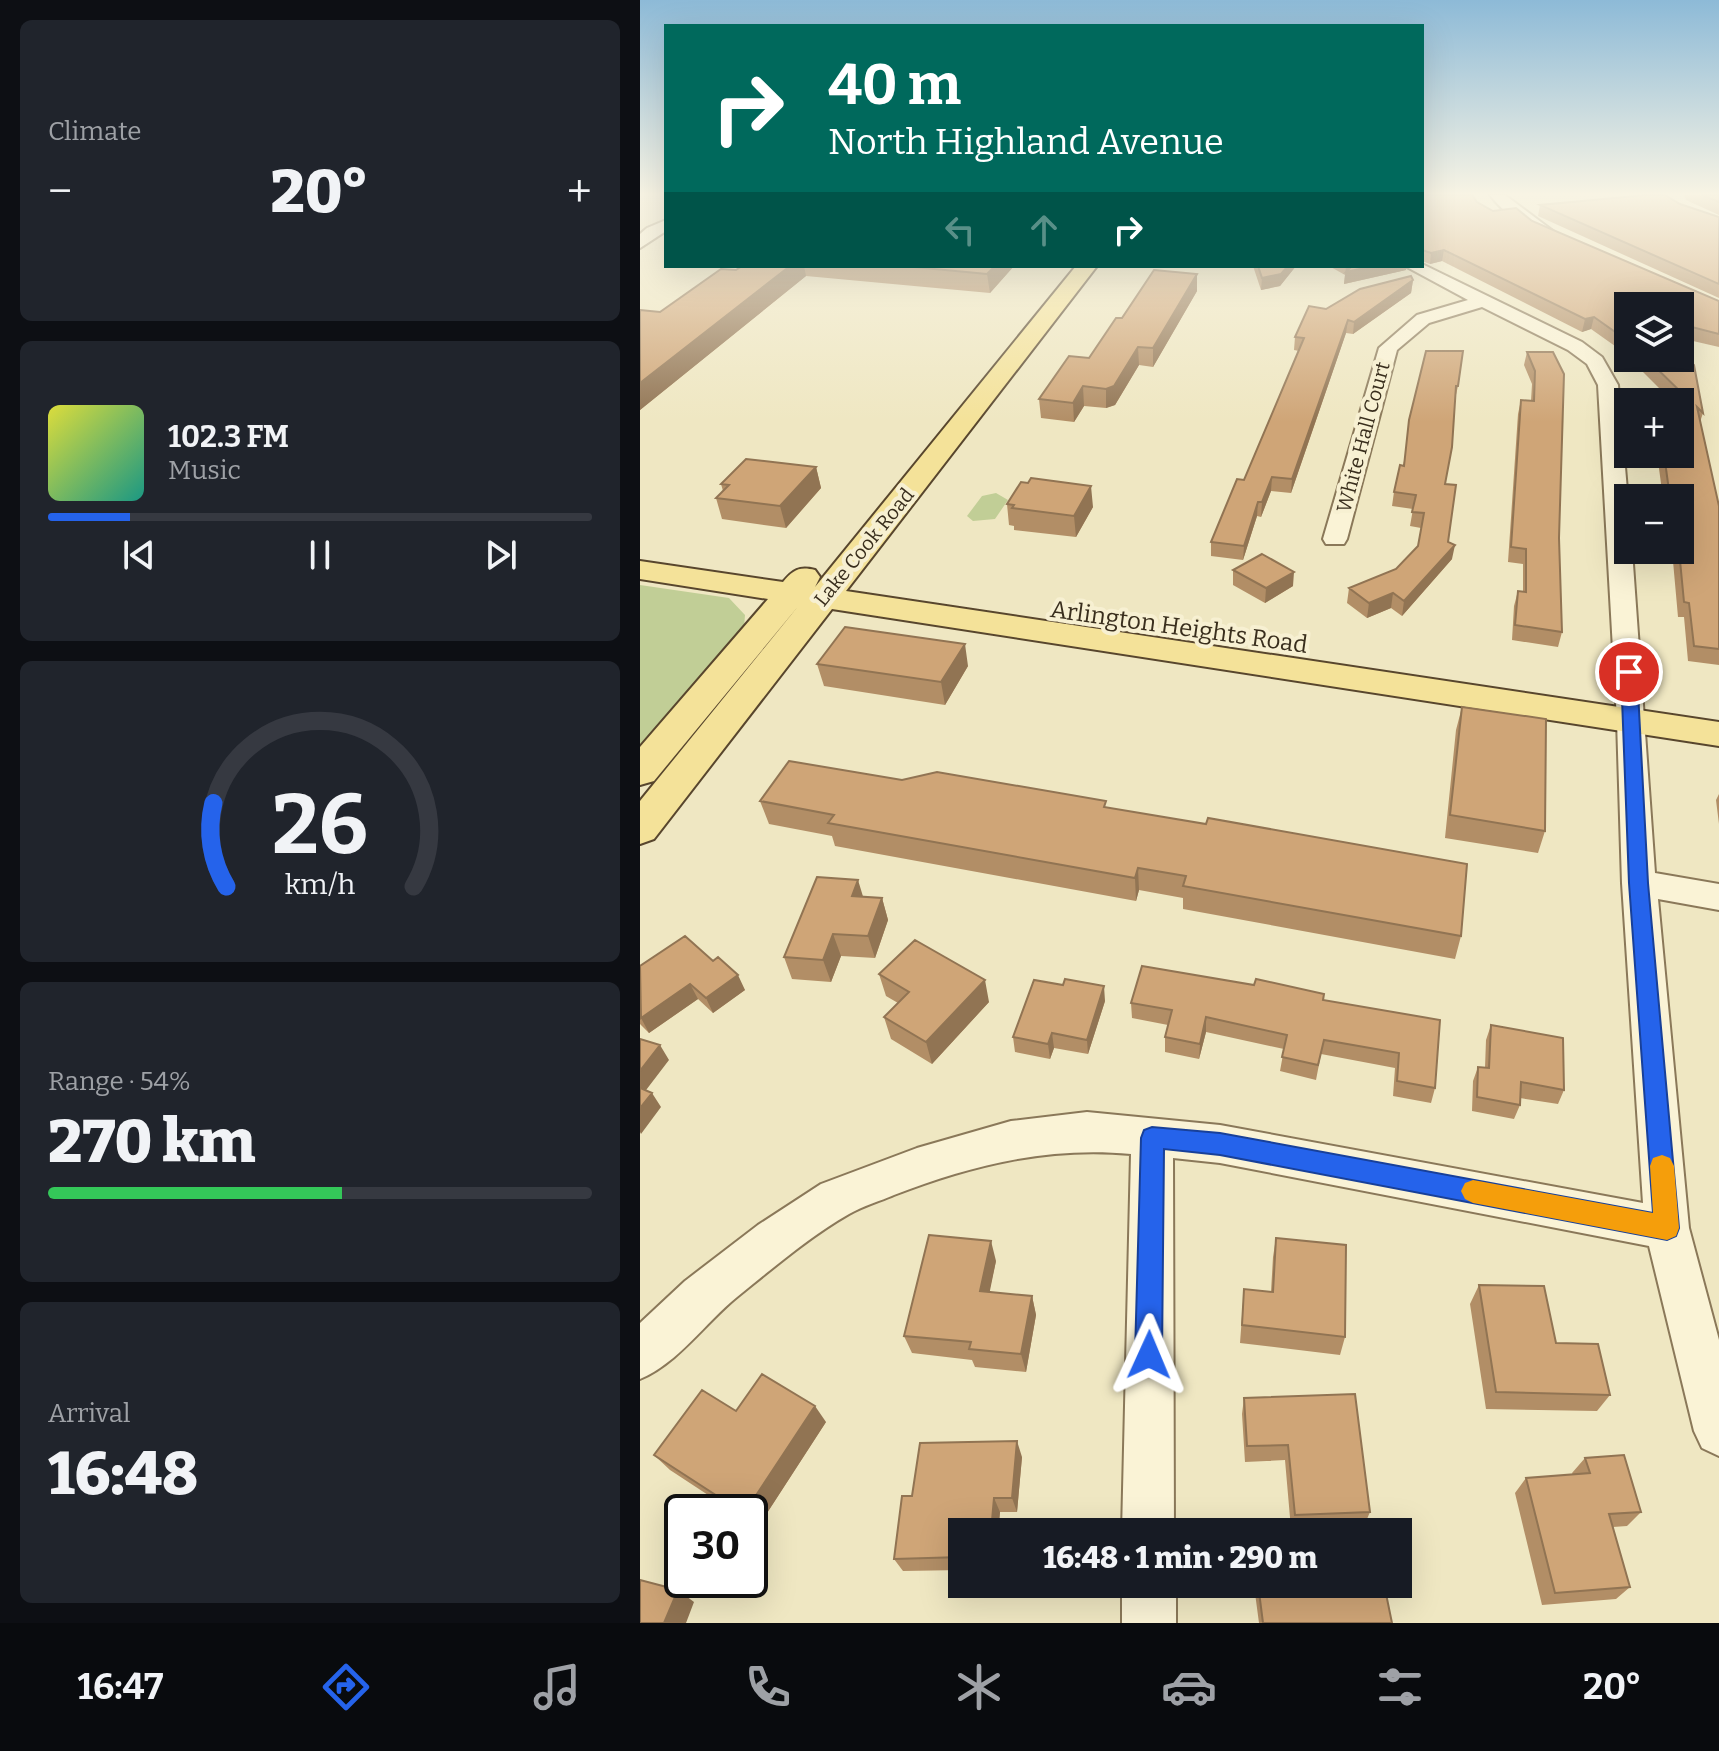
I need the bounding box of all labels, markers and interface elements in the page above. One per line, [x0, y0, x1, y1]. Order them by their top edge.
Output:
text: 40 m [828, 52, 961, 119]
icon: right [696, 56, 800, 160]
text: Climate [48, 116, 142, 147]
text: North Highland Avenue [828, 120, 1224, 164]
text: 20° [270, 156, 369, 228]
text: − [48, 165, 72, 218]
text: + [567, 165, 592, 218]
icon: left [938, 208, 982, 252]
icon: ahead [1022, 208, 1066, 252]
icon: right [1106, 208, 1150, 252]
map controls [1614, 292, 1694, 564]
button: layers [1614, 292, 1694, 372]
street label: White Hall Court [1331, 359, 1395, 515]
button: + [1614, 388, 1694, 468]
text: 102.3 FM [168, 419, 289, 455]
text: Music [168, 455, 241, 486]
street label: Lake Cook Road [809, 483, 919, 611]
button: − [1614, 484, 1694, 564]
icon: previous [117, 533, 161, 577]
icon: pause [298, 533, 342, 577]
icon: next [479, 533, 523, 577]
street label: Arlington Heights Road [1049, 595, 1309, 659]
pin [1595, 638, 1663, 706]
icon: arrive [1607, 650, 1651, 694]
text: 26 [272, 775, 368, 875]
text: km/h [285, 868, 356, 903]
text: Range · 54% [48, 1066, 191, 1097]
text: 270 km [48, 1106, 256, 1178]
position arrow [1107, 1313, 1191, 1397]
text: Arrival [48, 1398, 130, 1429]
text: 16:48 [48, 1438, 198, 1510]
speed limit sign: 30 [664, 1494, 768, 1598]
text: 16:48 · 1 min · 290 m [1043, 1540, 1317, 1576]
icon: directions [318, 1659, 374, 1715]
icon: music [529, 1659, 585, 1715]
icon: phone [740, 1659, 796, 1715]
icon: climate [951, 1659, 1007, 1715]
icon: car [1161, 1659, 1217, 1715]
icon: filters [1372, 1659, 1428, 1715]
text: 16:47 [77, 1665, 163, 1709]
text: 20° [1583, 1665, 1642, 1709]

